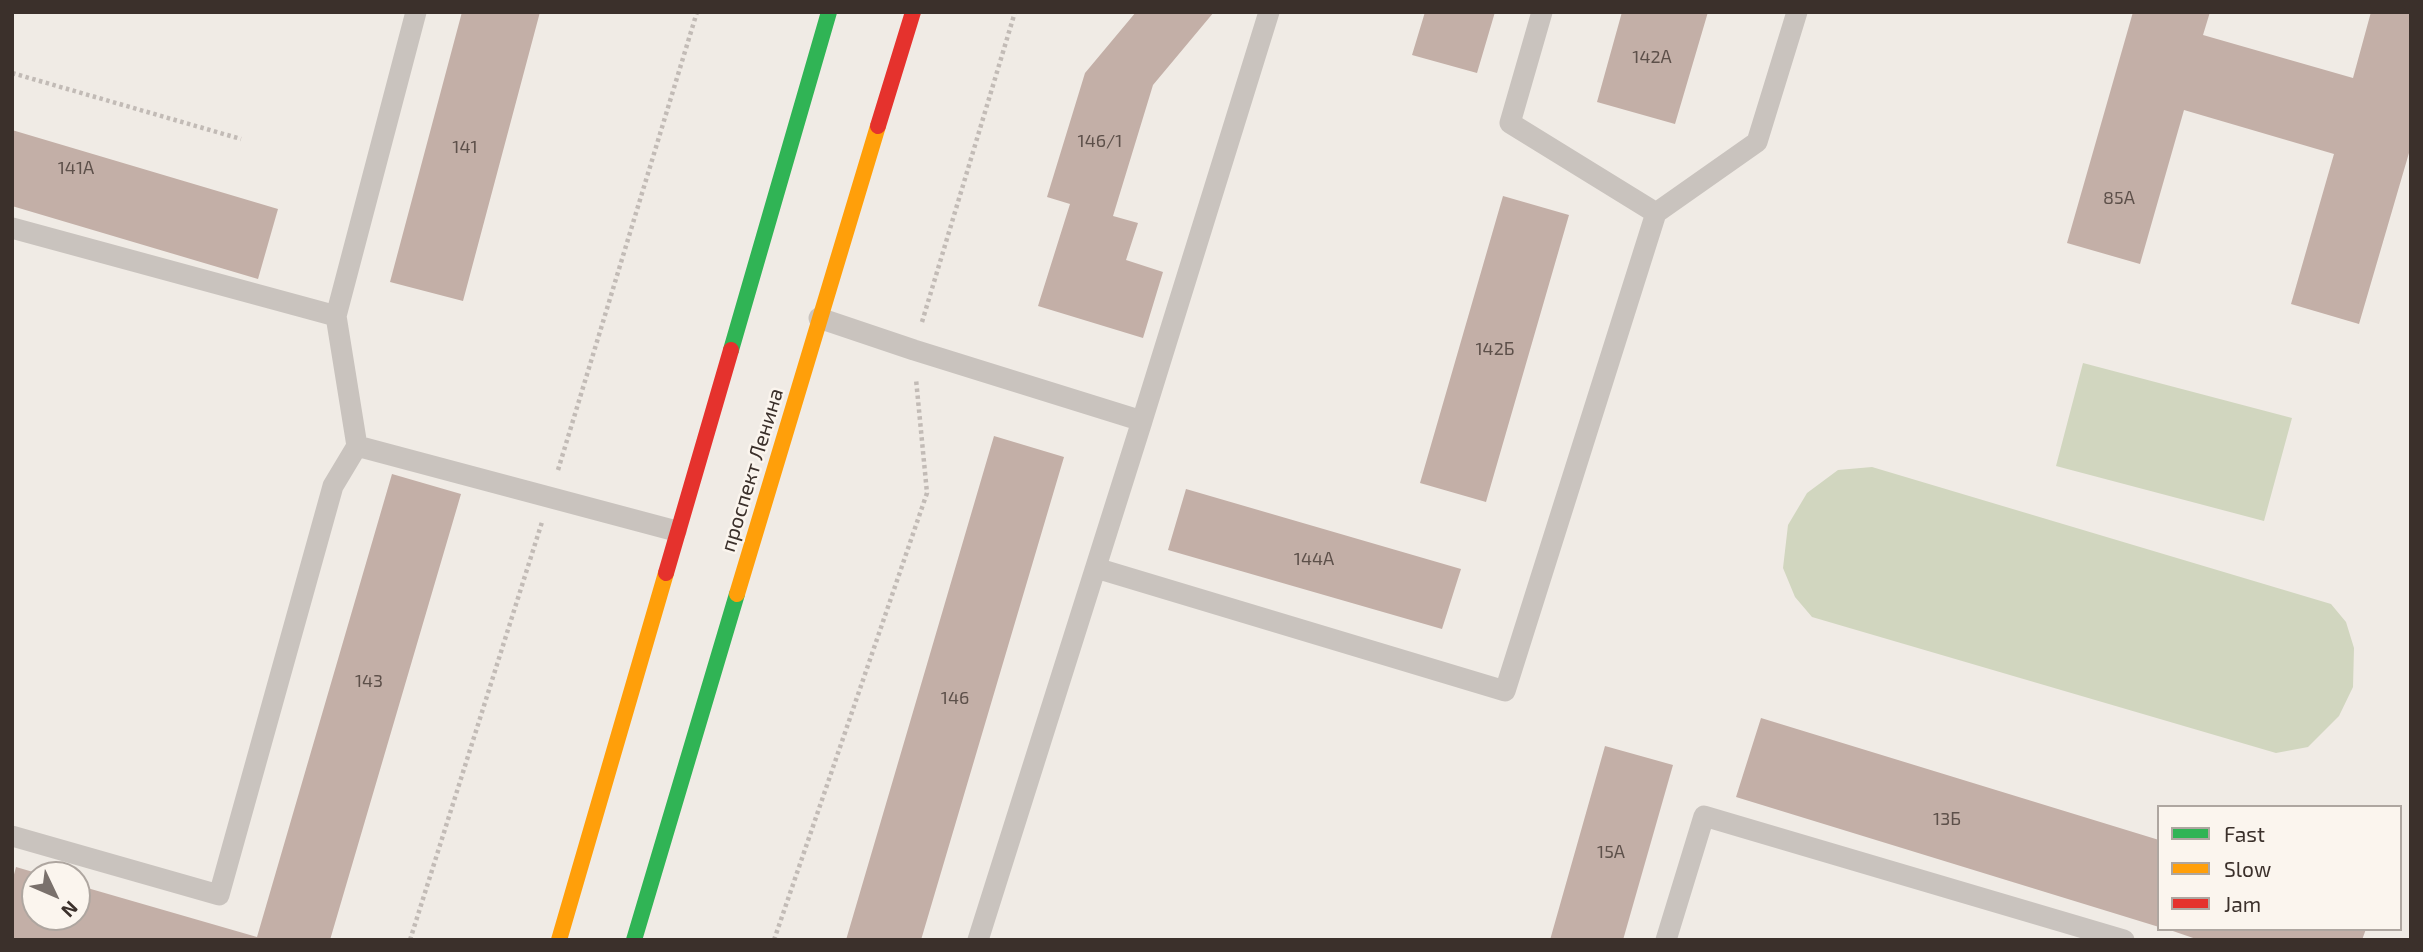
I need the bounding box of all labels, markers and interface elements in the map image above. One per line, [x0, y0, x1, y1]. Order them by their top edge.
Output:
house number: 142А [1632, 46, 1672, 68]
house number: 146/1 [1078, 130, 1122, 152]
house number: 141 [452, 136, 478, 158]
house number: 141А [58, 157, 94, 179]
house number: 85А [2103, 187, 2135, 209]
house number: 142Б [1475, 338, 1515, 360]
street label: проспект Ленина [715, 385, 789, 555]
house number: 144А [1294, 548, 1334, 570]
house number: 143 [355, 670, 383, 692]
house number: 146 [941, 687, 969, 709]
legend [2157, 805, 2402, 931]
house number: 13Б [1933, 808, 1961, 830]
text: Fast [2224, 821, 2265, 846]
house number: 15А [1597, 841, 1625, 863]
text: Slow [2224, 856, 2271, 881]
north arrow [21, 861, 91, 931]
text: Jam [2224, 891, 2261, 916]
text: N [57, 897, 83, 922]

